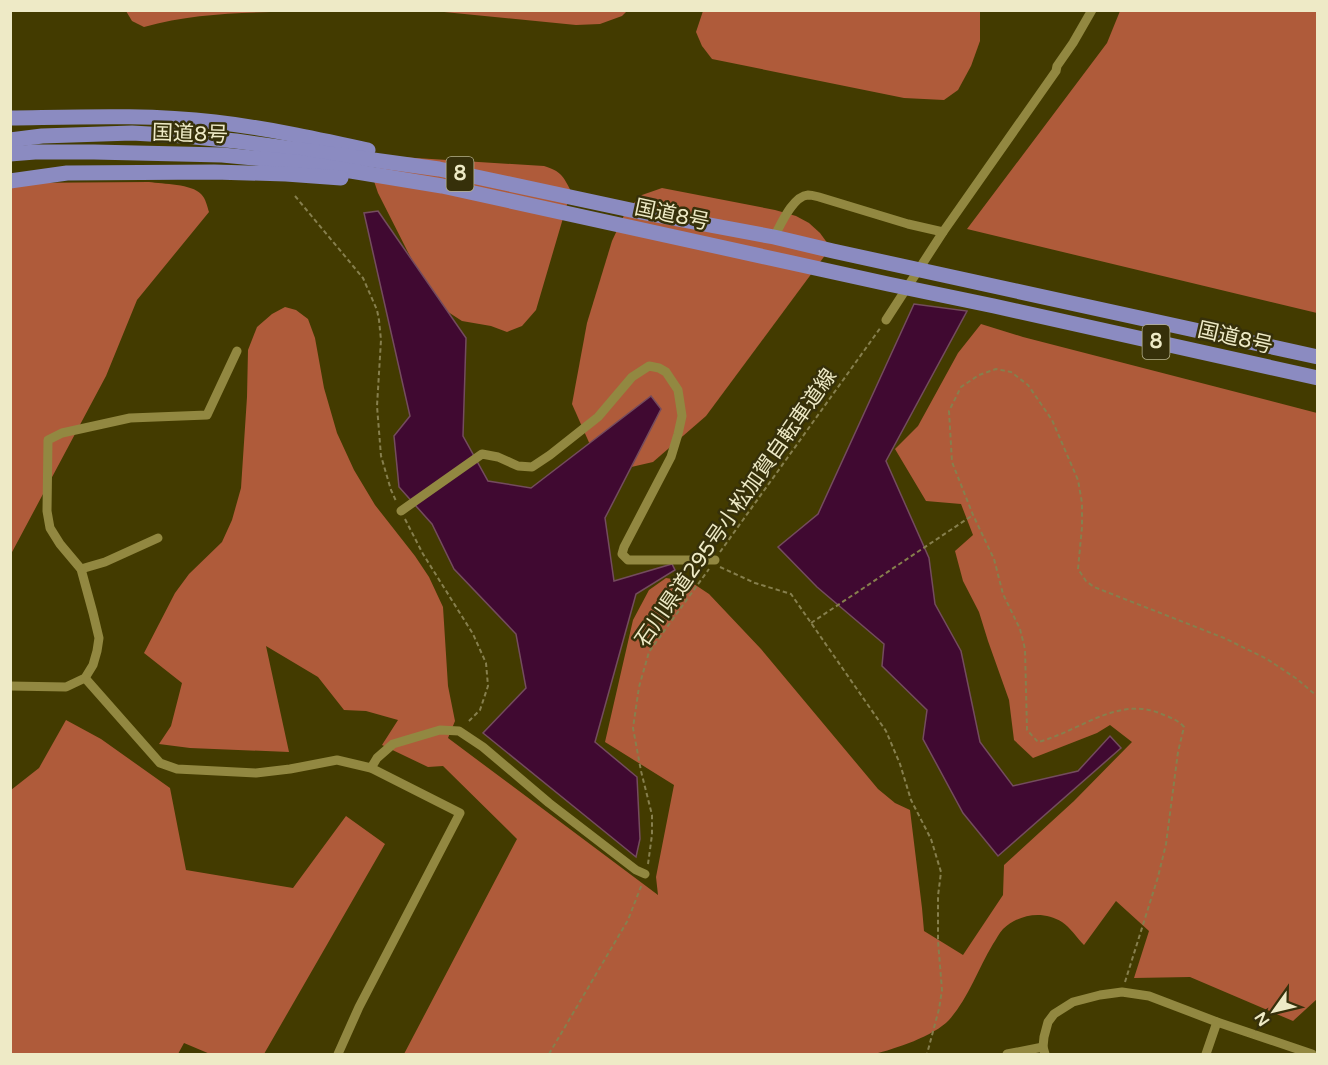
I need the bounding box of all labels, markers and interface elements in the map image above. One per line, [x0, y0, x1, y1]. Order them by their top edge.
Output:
street label: 国道8号 [151, 120, 229, 148]
road number: 8 [446, 157, 474, 191]
street label: 国道8号 [632, 195, 712, 235]
street label: 国道8号 [1195, 317, 1275, 359]
road number: 8 [1142, 325, 1170, 359]
street label: 石川県道295号小松加賀自転車道線 [630, 364, 842, 652]
north arrow [1244, 981, 1304, 1041]
text: N [1251, 1008, 1274, 1030]

